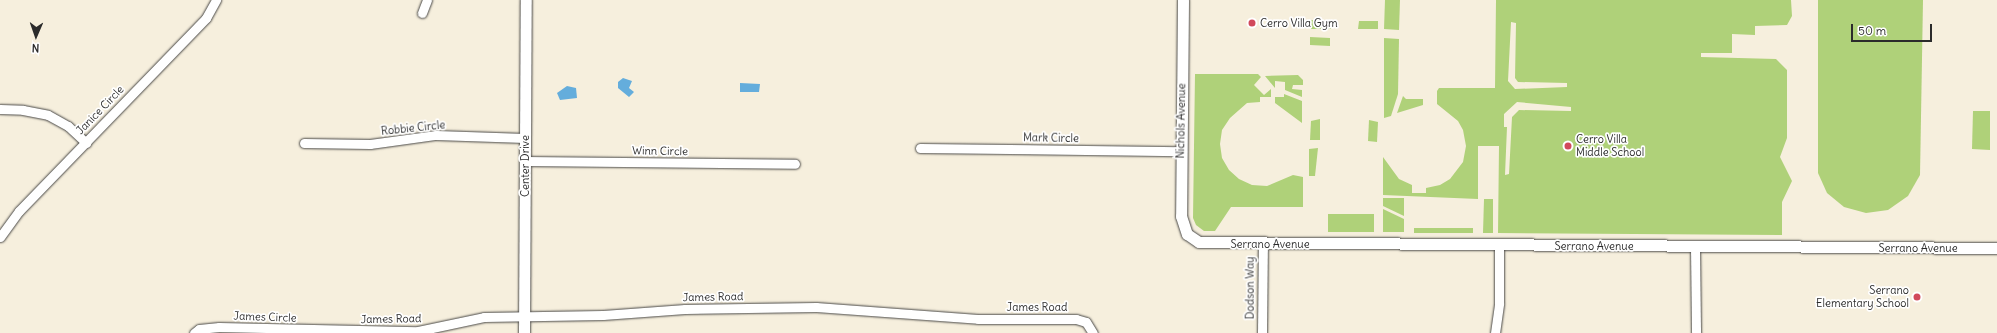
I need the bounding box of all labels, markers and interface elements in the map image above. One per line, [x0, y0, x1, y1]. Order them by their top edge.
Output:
north arrow [16, 16, 56, 56]
place label: Cerro Villa Gym [1260, 16, 1338, 30]
scale bar [1853, 16, 1934, 42]
marker: Cerro Villa Gym [1247, 18, 1257, 28]
text: 50 m [1858, 23, 1886, 38]
text: N [32, 41, 40, 55]
street label: Janice Circle [73, 83, 127, 137]
street label: Nichols Avenue [1174, 83, 1188, 159]
street label: Robbie Circle [380, 118, 446, 138]
street label: Mark Circle [1023, 131, 1079, 145]
place label: Cerro Villa Middle School [1576, 133, 1644, 159]
street label: Center Drive [518, 135, 532, 197]
marker: Cerro Villa Middle School [1563, 141, 1573, 151]
street label: Winn Circle [632, 144, 688, 158]
street label: Serrano Avenue [1230, 237, 1310, 251]
street label: Serrano Avenue [1554, 239, 1634, 253]
street label: Serrano Avenue [1878, 241, 1958, 255]
street label: Dodson Way [1243, 257, 1257, 319]
place label: Serrano Elementary School [1816, 284, 1909, 310]
street label: James Road [682, 290, 744, 304]
marker: Serrano Elementary School [1912, 292, 1922, 302]
street label: James Road [1007, 300, 1067, 314]
street label: James Circle [233, 309, 297, 325]
street label: James Road [360, 312, 422, 326]

